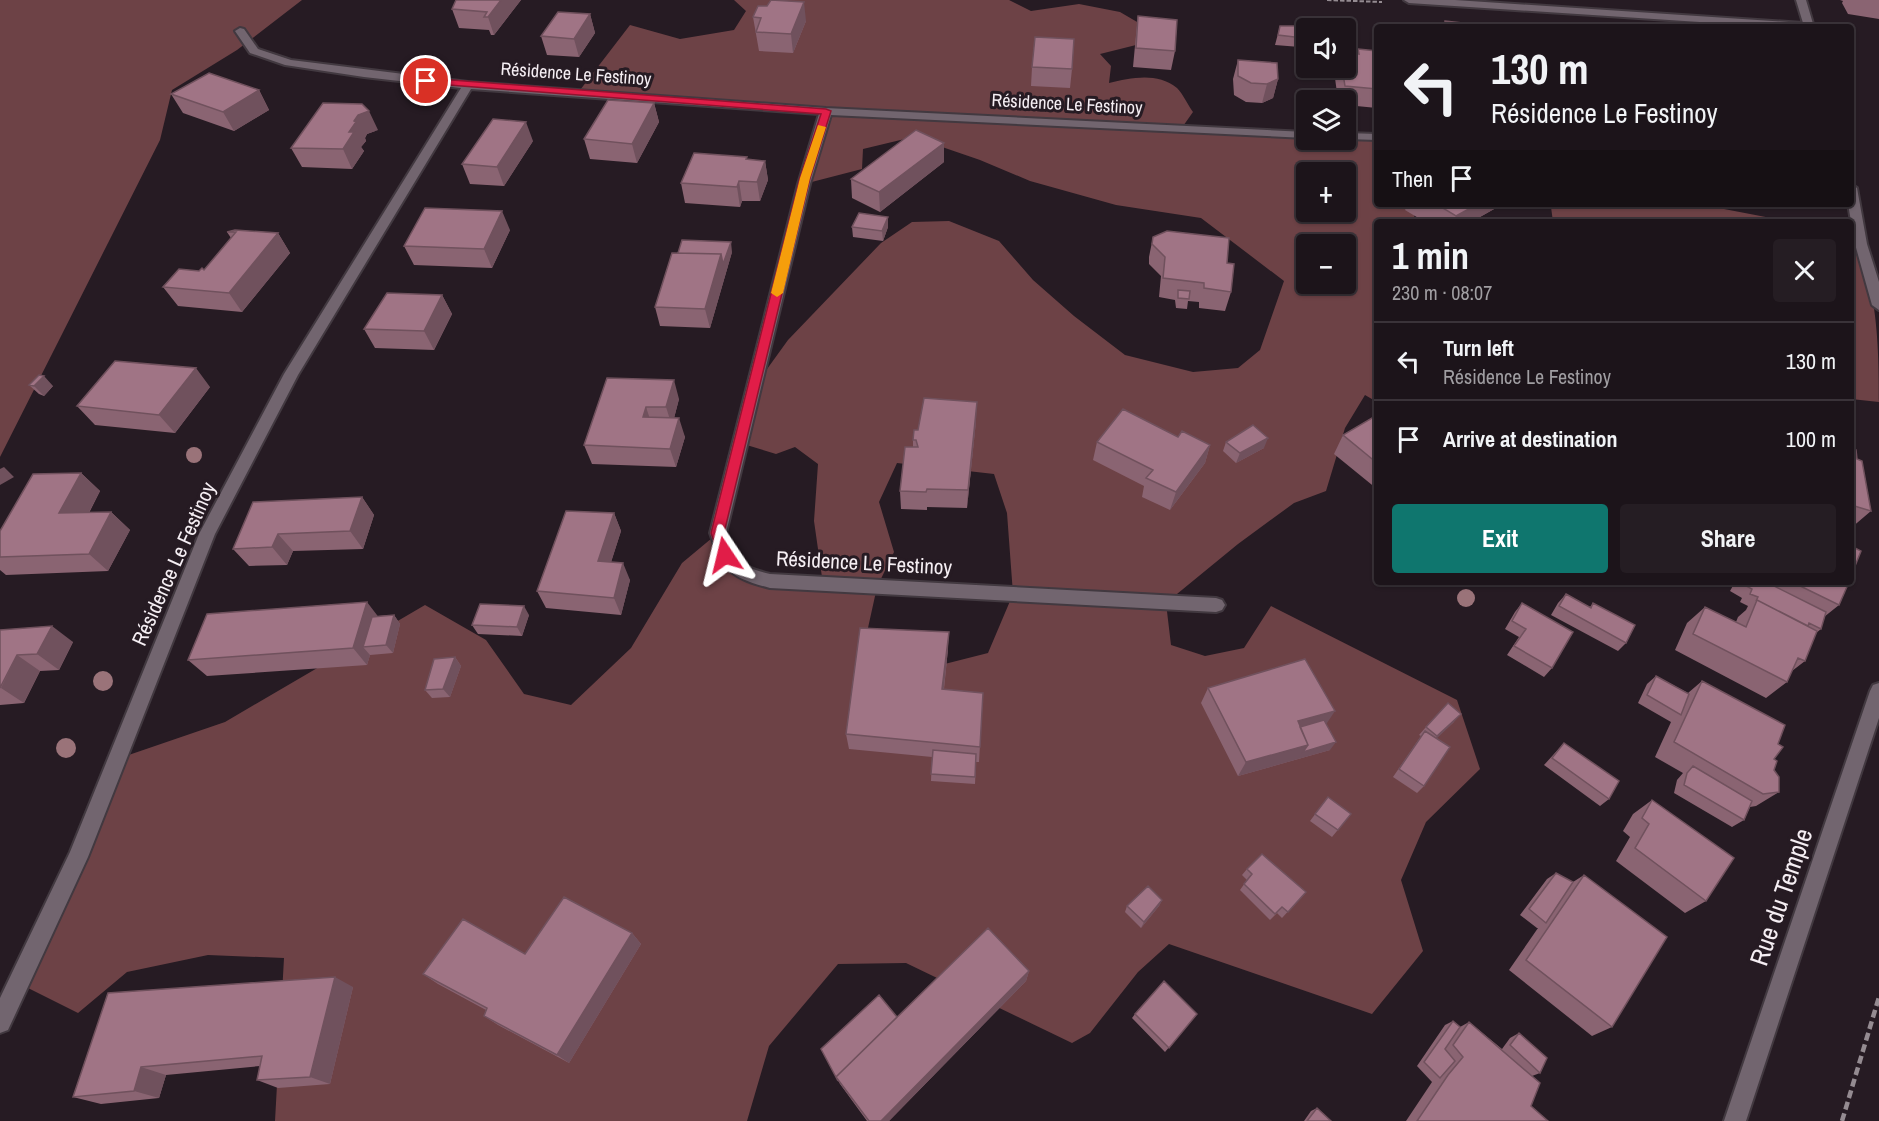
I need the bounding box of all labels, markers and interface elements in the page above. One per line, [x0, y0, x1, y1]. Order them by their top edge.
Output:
map controls [1296, 18, 1356, 294]
button: sound [1296, 18, 1356, 78]
text: 130 m [1491, 41, 1589, 97]
icon: left [1392, 48, 1470, 126]
pin [400, 55, 451, 106]
street label: Résidence Le Festinoy [500, 56, 653, 91]
icon: arrive [409, 64, 442, 97]
street label: Résidence Le Festinoy [991, 87, 1144, 120]
button: layers [1296, 90, 1356, 150]
text: Résidence Le Festinoy [1491, 95, 1718, 131]
button: + [1296, 162, 1356, 222]
icon: arrive [1445, 162, 1478, 195]
text: Then [1392, 164, 1433, 194]
text: 1 min [1392, 232, 1469, 280]
button: − [1296, 234, 1356, 294]
button: close [1773, 239, 1836, 302]
text: 230 m · 08:07 [1392, 279, 1492, 306]
text: Turn left [1443, 333, 1514, 363]
icon: left [1392, 345, 1425, 378]
text: 130 m [1786, 346, 1836, 376]
text: Résidence Le Festinoy [1443, 363, 1611, 390]
icon: arrive [1392, 423, 1425, 456]
text: Arrive at destination [1443, 424, 1617, 454]
text: 100 m [1786, 424, 1836, 454]
street label: Résidence Le Festinoy [124, 477, 223, 650]
button: Exit [1392, 504, 1608, 573]
button: Share [1620, 504, 1836, 573]
position arrow [693, 523, 757, 587]
street label: Résidence Le Festinoy [775, 543, 953, 582]
street label: Rue du Temple [1741, 824, 1820, 970]

